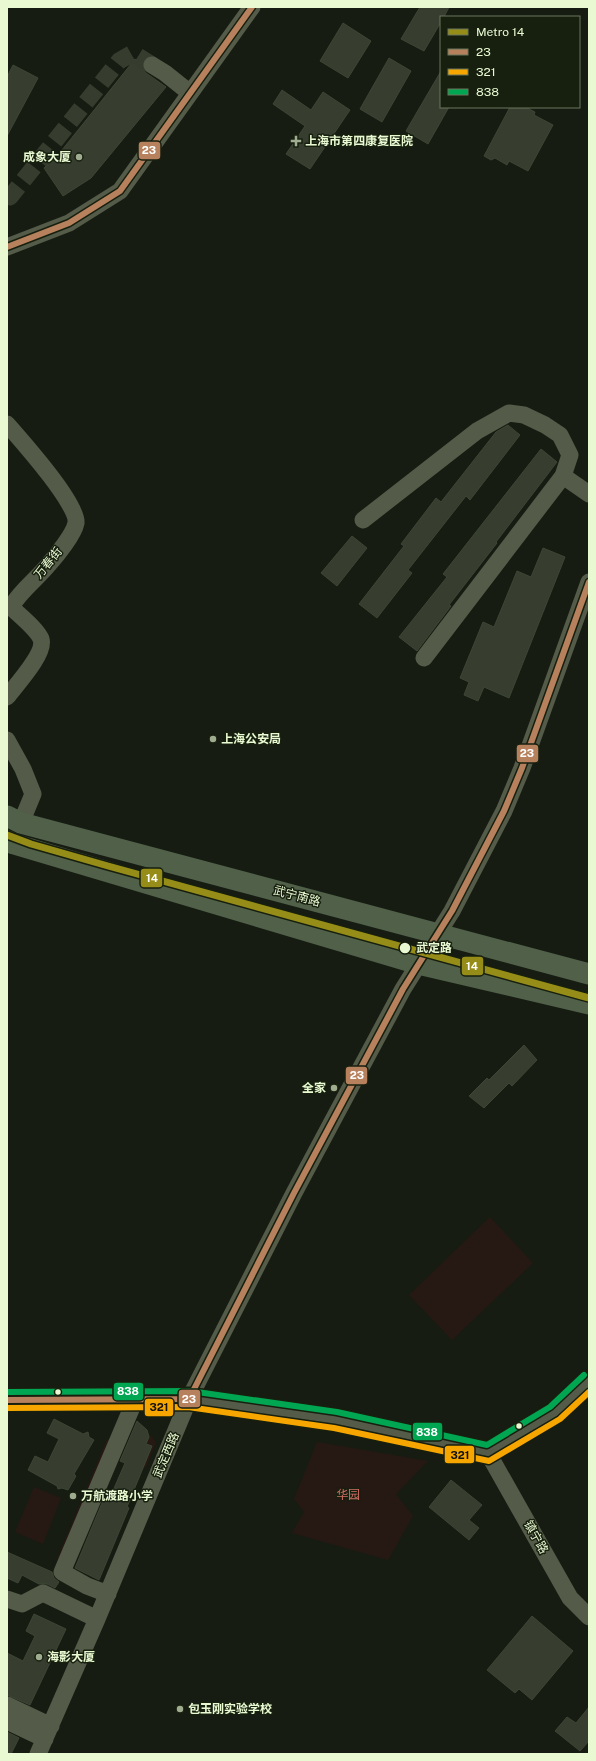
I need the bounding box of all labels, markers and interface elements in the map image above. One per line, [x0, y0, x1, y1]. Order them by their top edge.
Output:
legend [440, 16, 580, 108]
text: Metro 14 [476, 25, 525, 39]
text: 23 [476, 45, 491, 59]
text: 321 [476, 65, 496, 79]
text: 838 [476, 85, 499, 99]
place label: 上海市第四康复医院 [305, 134, 413, 148]
marker: 上海市第四康复医院 [290, 135, 302, 147]
line badge: 23 [138, 141, 161, 160]
text: 23 [142, 144, 156, 156]
place label: 成象大厦 [23, 150, 71, 164]
marker: 成象大厦 [74, 152, 84, 162]
street label: 万春街 [31, 545, 65, 581]
place label: 上海公安局 [221, 732, 281, 746]
marker: 上海公安局 [208, 734, 218, 744]
line badge: 23 [516, 744, 539, 763]
text: 23 [520, 747, 534, 759]
line badge: 14 [140, 868, 163, 888]
text: 14 [146, 872, 158, 884]
street label: 武宁南路 [272, 883, 322, 909]
marker: 武定路 [398, 941, 412, 955]
place label: 武定路 [416, 941, 452, 955]
line badge: 14 [461, 956, 484, 976]
text: 14 [466, 960, 478, 972]
line badge: 23 [345, 1066, 368, 1085]
text: 23 [350, 1069, 364, 1081]
place label: 全家 [302, 1081, 326, 1095]
marker: 全家 [329, 1083, 339, 1093]
line badge: 838 [113, 1382, 144, 1401]
text: 838 [117, 1385, 139, 1397]
unlabelled marker [53, 1387, 63, 1397]
line badge: 23 [178, 1389, 201, 1408]
text: 23 [182, 1393, 196, 1405]
line badge: 321 [144, 1398, 174, 1417]
text: 321 [149, 1401, 169, 1413]
unlabelled marker [514, 1421, 524, 1431]
line badge: 838 [412, 1422, 443, 1441]
text: 838 [416, 1426, 438, 1438]
street label: 武定西路 [150, 1430, 182, 1480]
line badge: 321 [444, 1445, 475, 1464]
text: 321 [450, 1449, 470, 1461]
park label: 华园 [336, 1488, 360, 1502]
place label: 万航渡路小学 [81, 1489, 153, 1503]
marker: 万航渡路小学 [68, 1491, 78, 1501]
street label: 镇宁路 [521, 1518, 551, 1556]
place label: 海影大厦 [47, 1650, 95, 1664]
marker: 海影大厦 [34, 1652, 44, 1662]
place label: 包玉刚实验学校 [188, 1702, 272, 1716]
marker: 包玉刚实验学校 [175, 1704, 185, 1714]

